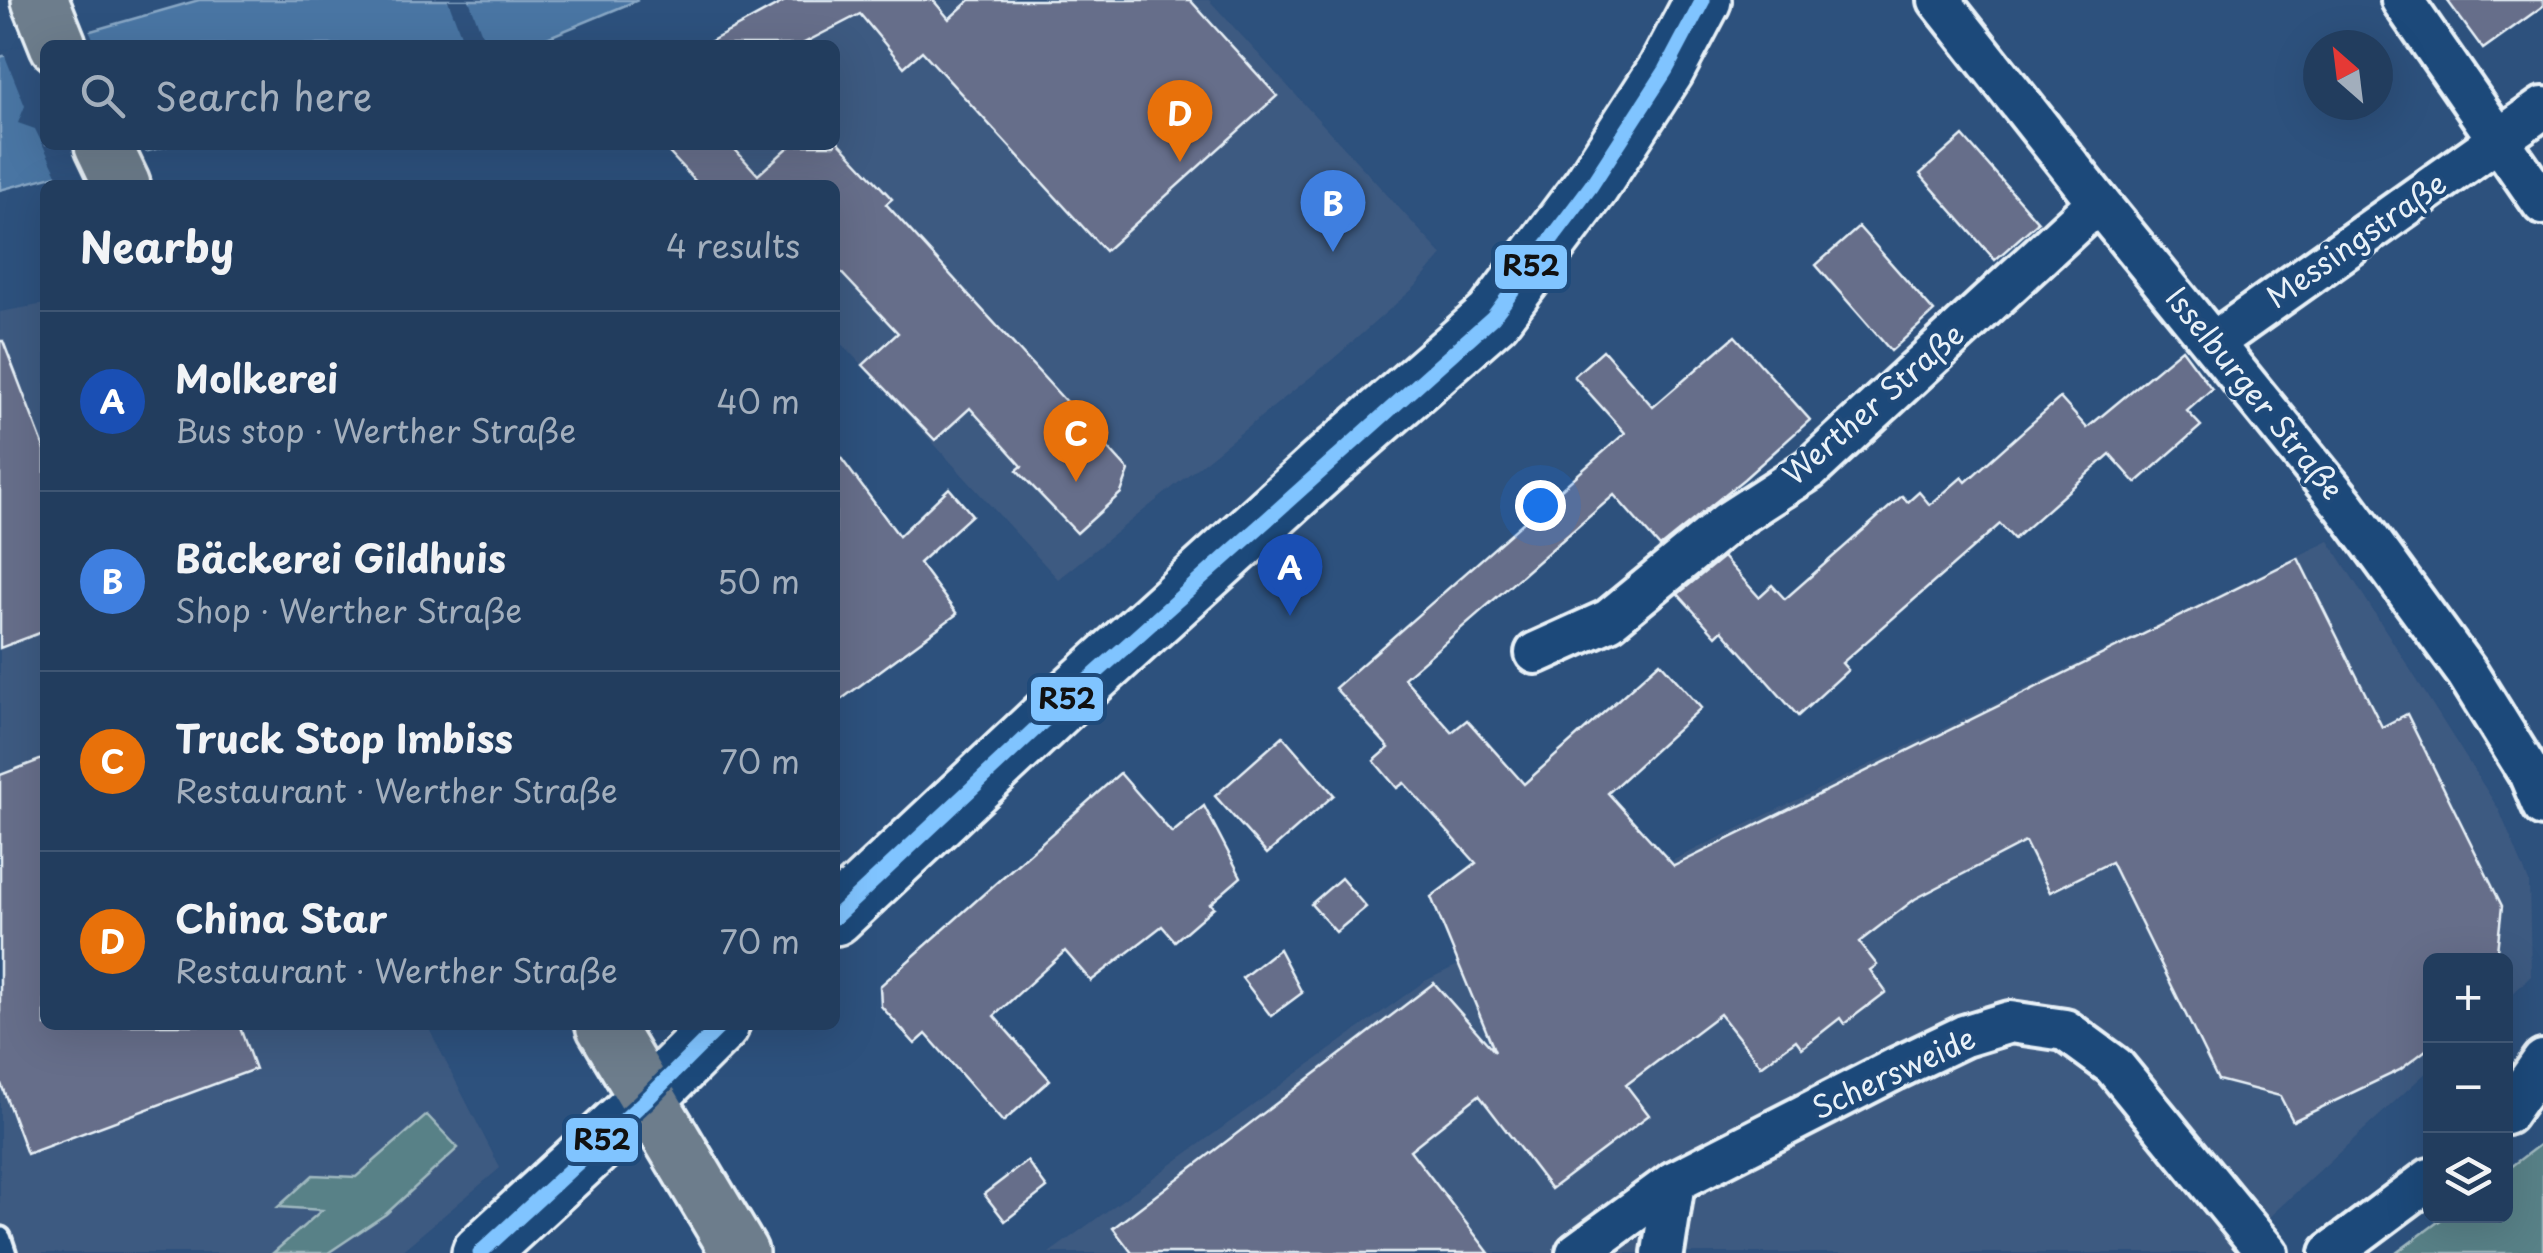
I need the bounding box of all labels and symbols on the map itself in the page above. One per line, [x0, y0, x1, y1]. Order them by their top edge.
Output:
north arrow [2303, 30, 2393, 120]
pin: D [1148, 80, 1212, 162]
street label: Messingstraße [2256, 160, 2455, 318]
pin: B [1300, 170, 1366, 252]
line badge: R52 [1493, 243, 1569, 291]
text: R52 [1502, 243, 1560, 286]
street label: Isselburger Straße [2156, 276, 2356, 508]
street label: Werther Straße [1772, 311, 1973, 495]
pin: C [1044, 400, 1108, 482]
your location [1515, 480, 1566, 531]
pin: A [1258, 534, 1322, 616]
line badge: R52 [1029, 675, 1105, 723]
text: R52 [1038, 676, 1096, 719]
street label: Schersweide [1804, 1014, 1982, 1129]
line badge: R52 [564, 1116, 640, 1164]
text: R52 [573, 1117, 631, 1160]

